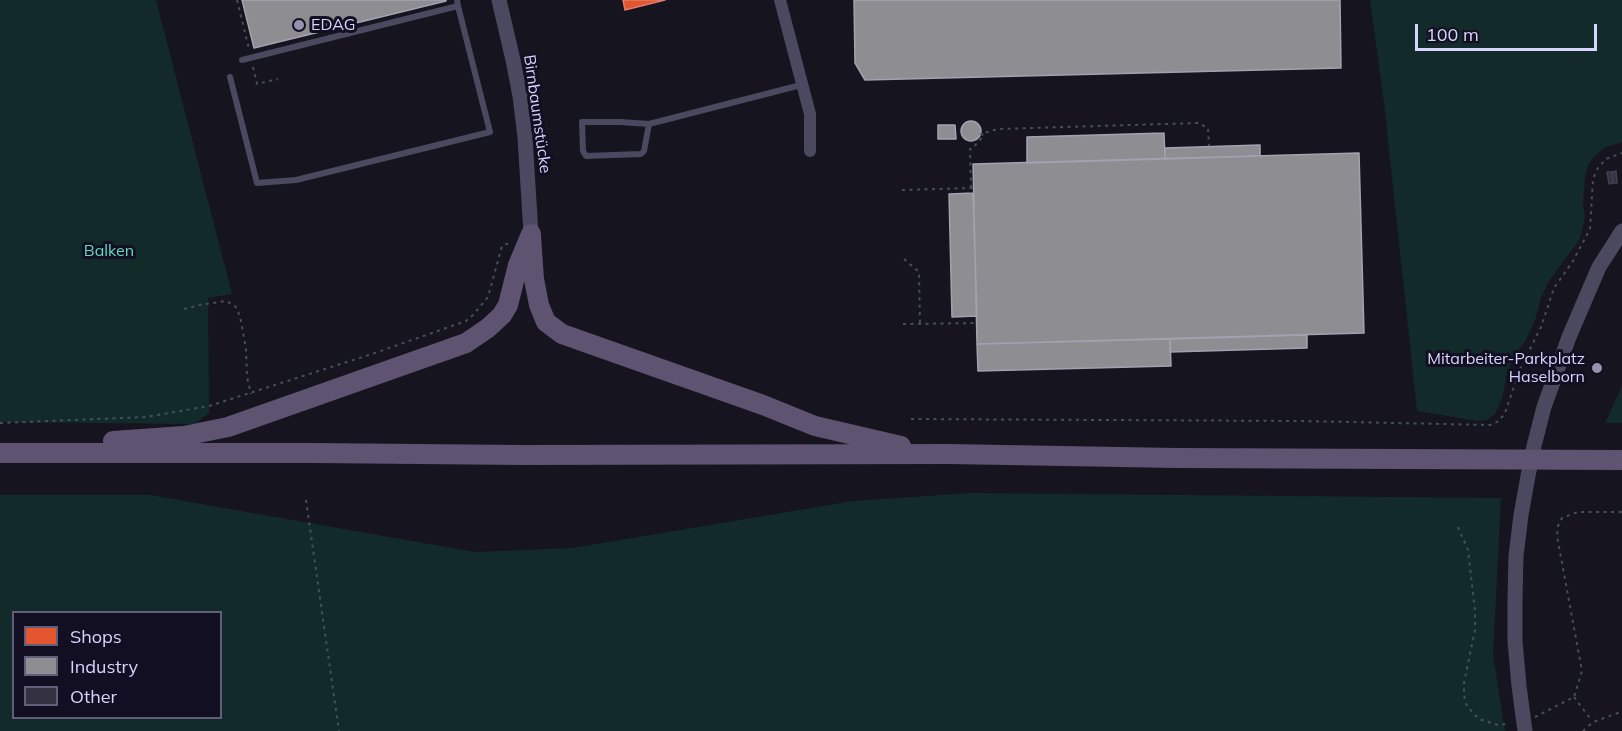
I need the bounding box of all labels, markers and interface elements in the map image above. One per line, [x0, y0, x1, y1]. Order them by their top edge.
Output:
scale bar [1418, 12, 1600, 50]
place label: EDAG [311, 15, 355, 35]
marker: EDAG [292, 18, 306, 32]
text: 100 m [1426, 23, 1479, 46]
street label: Birnbaumstücke [519, 53, 555, 175]
park label: Balken [84, 241, 134, 261]
place label: Mitarbeiter-Parkplatz Haselborn [1427, 349, 1585, 387]
marker: Mitarbeiter-Parkplatz Haselborn [1590, 361, 1604, 375]
legend [12, 611, 222, 719]
text: Shops [70, 625, 122, 648]
text: Industry [70, 655, 138, 678]
text: Other [70, 685, 117, 708]

